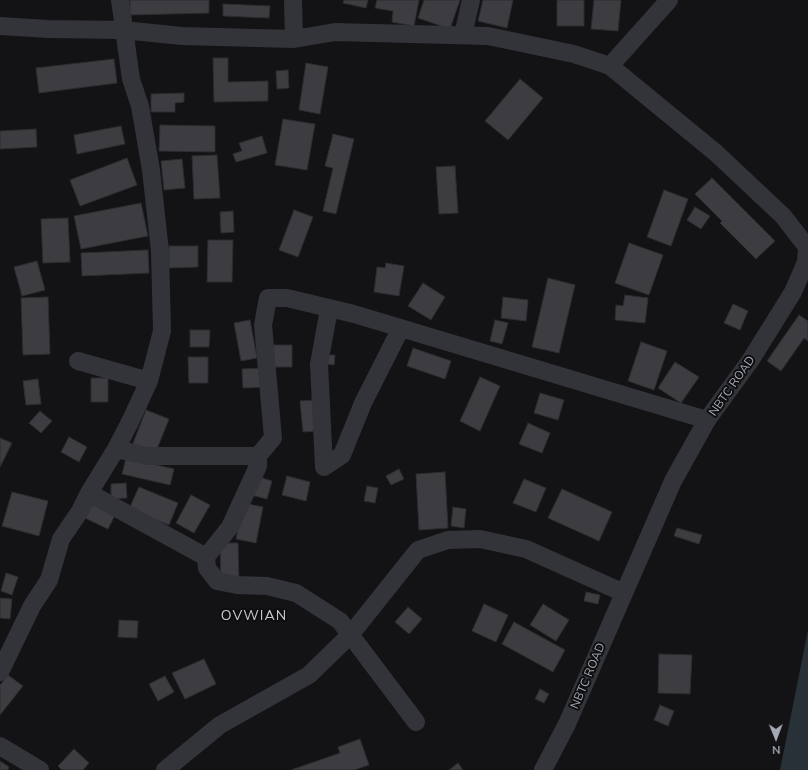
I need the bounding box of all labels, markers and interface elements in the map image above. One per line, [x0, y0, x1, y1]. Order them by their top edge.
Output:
street label: NBTC ROAD [706, 353, 758, 419]
district label: OVWIAN [221, 608, 287, 624]
street label: NBTC ROAD [568, 641, 608, 711]
north arrow [756, 718, 796, 758]
text: N [772, 743, 780, 757]

